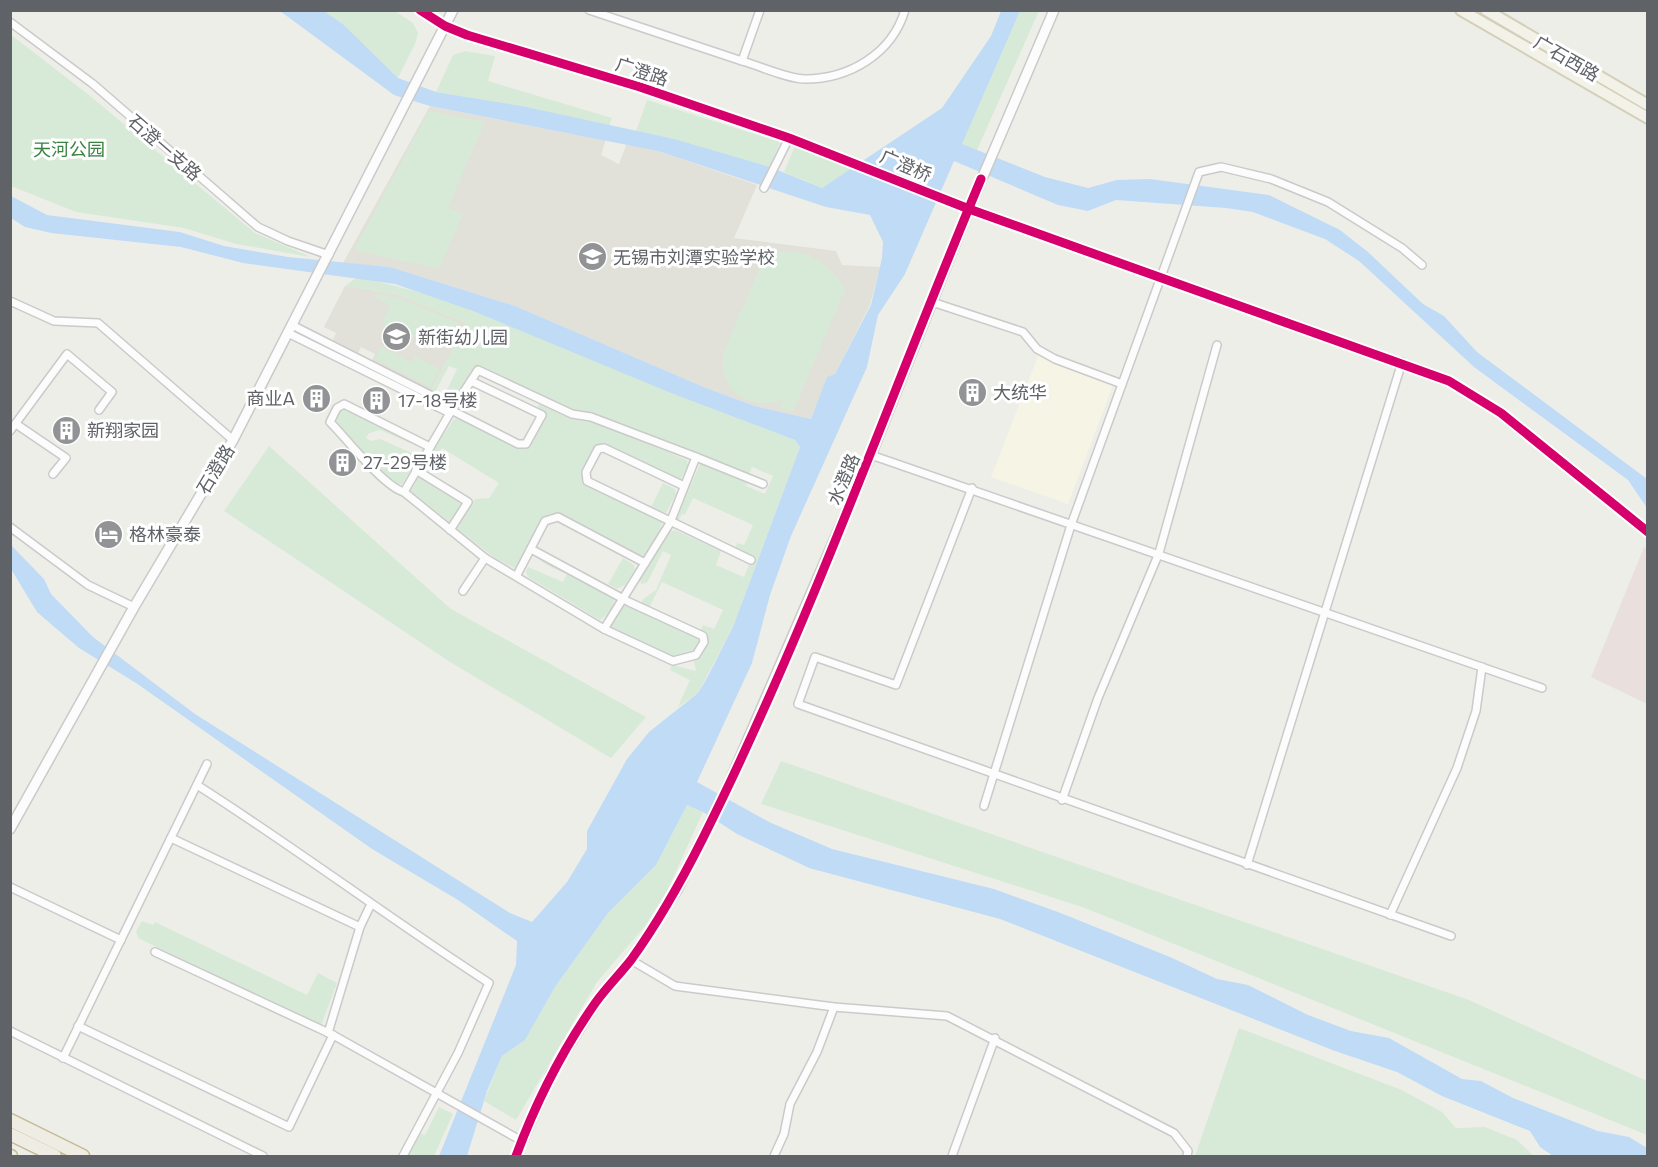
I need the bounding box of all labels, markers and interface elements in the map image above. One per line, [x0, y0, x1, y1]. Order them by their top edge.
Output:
street label: 广石西路 [1530, 30, 1604, 86]
street label: 广澄路 [613, 52, 671, 90]
street label: 石澄一支路 [124, 109, 206, 185]
park label: 天河公园 [33, 138, 105, 160]
street label: 广澄桥 [877, 144, 935, 186]
school or university icon: 无锡市刘潭实验学校 [576, 241, 608, 273]
place label: 无锡市刘潭实验学校 [613, 246, 775, 268]
school or university icon: 新街幼儿园 [381, 321, 413, 353]
place label: 新街幼儿园 [418, 326, 508, 348]
building icon: 大统华 [956, 376, 988, 408]
place label: 大统华 [993, 381, 1047, 403]
building icon: 商业A [300, 382, 332, 414]
building icon: 17-18号楼 [361, 384, 393, 416]
place label: 商业A [247, 387, 295, 409]
place label: 17-18号楼 [398, 389, 477, 411]
building icon: 新翔家园 [50, 414, 82, 446]
place label: 新翔家园 [87, 419, 159, 441]
street label: 石澄路 [192, 440, 238, 498]
building icon: 27-29号楼 [326, 446, 358, 478]
street label: 水澄路 [822, 450, 864, 508]
place label: 27-29号楼 [363, 451, 447, 473]
hotel icon: 格林豪泰 [92, 518, 124, 550]
place label: 格林豪泰 [129, 523, 201, 545]

